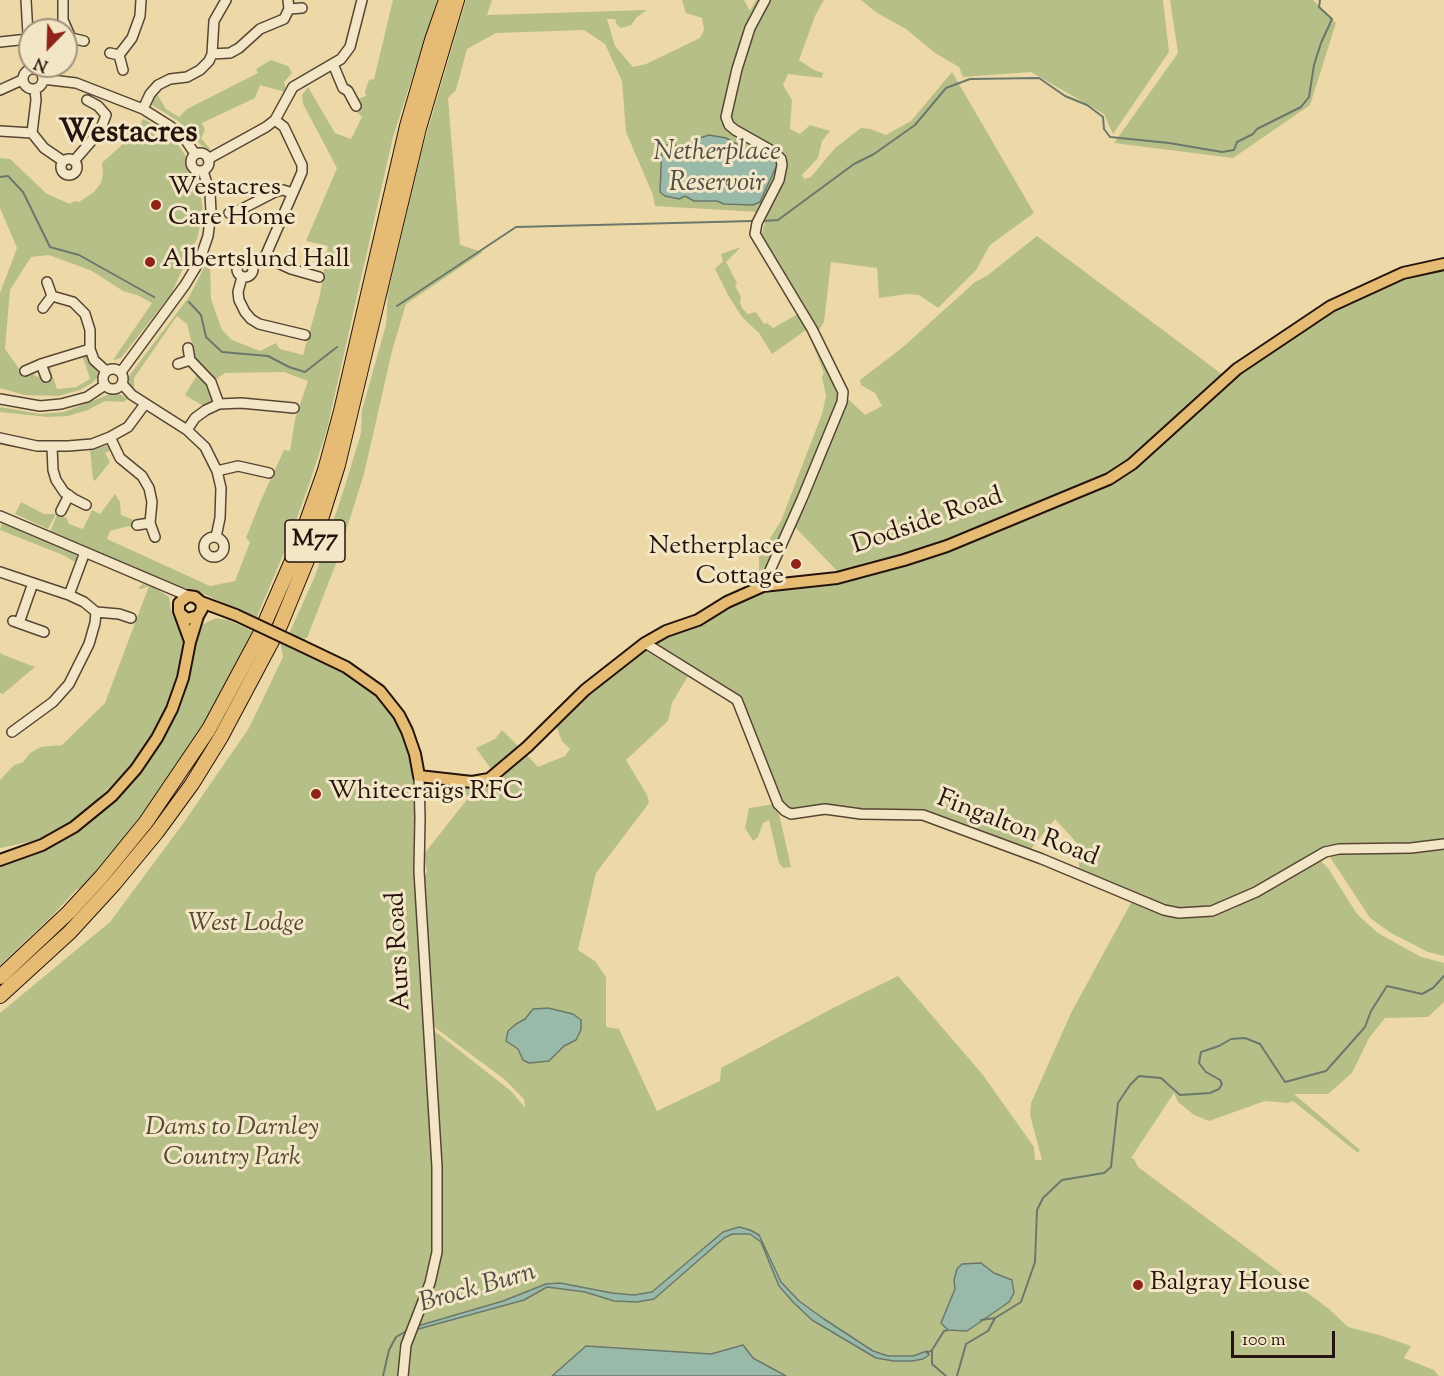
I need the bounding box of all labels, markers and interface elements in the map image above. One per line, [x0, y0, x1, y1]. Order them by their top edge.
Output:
north arrow [18, 18, 78, 78]
text: N [31, 50, 52, 76]
district label: Westacres [58, 117, 198, 155]
water label: Netherplace Reservoir [653, 138, 781, 201]
place label: Westacres Care Home [168, 174, 296, 236]
marker: Westacres Care Home [149, 198, 163, 212]
place label: Albertslund Hall [162, 246, 350, 278]
marker: Albertslund Hall [143, 255, 157, 269]
street label: Dodside Road [848, 483, 1008, 563]
road number: M77 [285, 520, 345, 562]
place label: Netherplace Cottage [649, 533, 784, 594]
marker: Netherplace Cottage [789, 557, 803, 571]
place label: Whitecraigs RFC [328, 778, 524, 810]
street label: Fingalton Road [932, 785, 1102, 875]
marker: Whitecraigs RFC [309, 787, 323, 801]
street label: Aurs Road [382, 891, 420, 1011]
park label: West Lodge [188, 910, 304, 942]
park label: Dams to Darnley Country Park [145, 1114, 319, 1176]
water label: Brock Burn [416, 1258, 540, 1322]
place label: Balgray House [1150, 1269, 1310, 1301]
marker: Balgray House [1131, 1278, 1145, 1292]
scale bar [1234, 1319, 1338, 1357]
text: 100 m [1242, 1328, 1286, 1354]

